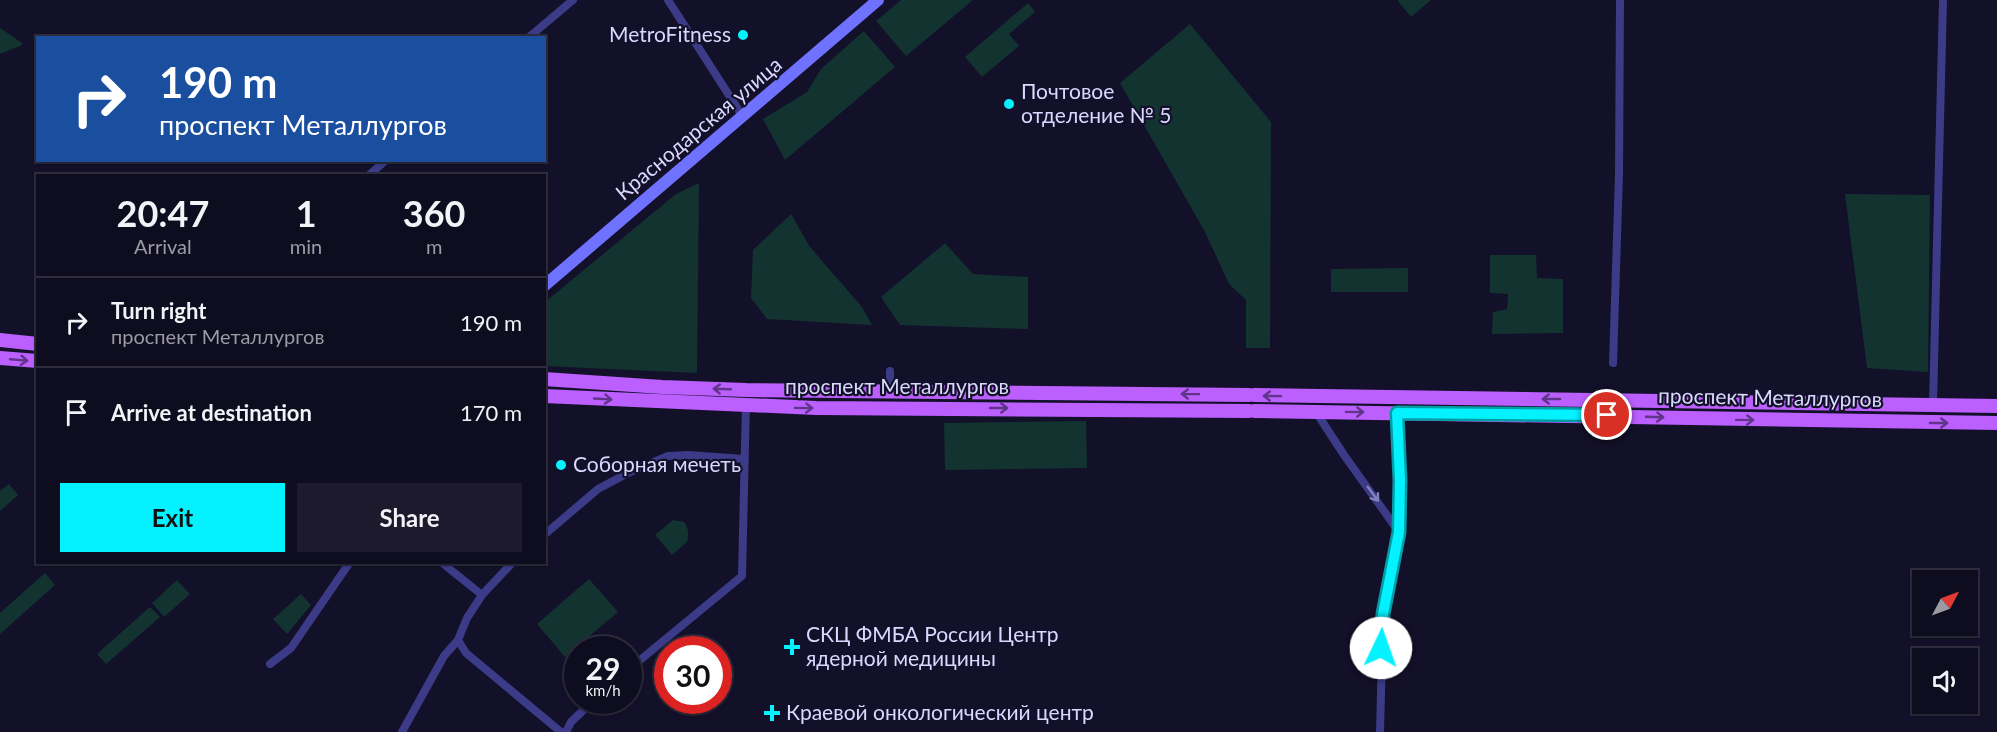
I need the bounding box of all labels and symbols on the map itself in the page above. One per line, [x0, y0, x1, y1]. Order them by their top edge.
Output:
place label: MetroFitness [609, 21, 731, 46]
marker: MetroFitness [736, 28, 750, 42]
street label: Краснодарская улица [610, 51, 786, 205]
place label: Почтовое отделение № 5 [1021, 78, 1172, 127]
marker: Почтовое отделение № 5 [1002, 97, 1016, 111]
one-way arrow [8, 354, 28, 365]
street label: проспект Металлургов [785, 373, 1009, 398]
street label: проспект Металлургов [1658, 382, 1882, 411]
one-way arrow [713, 383, 733, 395]
one-way arrow [1181, 388, 1201, 400]
pin [1581, 389, 1632, 440]
one-way arrow [1263, 390, 1283, 402]
one-way arrow [592, 393, 612, 404]
one-way arrow [1542, 393, 1562, 405]
one-way arrow [794, 402, 814, 414]
one-way arrow [989, 402, 1009, 414]
one-way arrow [1344, 407, 1364, 418]
one-way arrow [1644, 411, 1664, 423]
one-way arrow [1735, 414, 1755, 426]
one-way arrow [1929, 417, 1949, 429]
place label: Соборная мечеть [573, 451, 741, 476]
marker: Соборная мечеть [554, 458, 568, 472]
one-way arrow [1367, 486, 1379, 502]
north arrow [1912, 570, 1978, 636]
position arrow [1349, 616, 1413, 680]
place label: СКЦ ФМБА России Центр ядерной медицины [806, 621, 1059, 670]
speed limit sign: 30 [654, 636, 732, 714]
marker: СКЦ ФМБА России Центр ядерной медицины [783, 638, 801, 656]
place label: Краевой онкологический центр [786, 699, 1094, 724]
marker: Краевой онкологический центр [763, 704, 781, 722]

